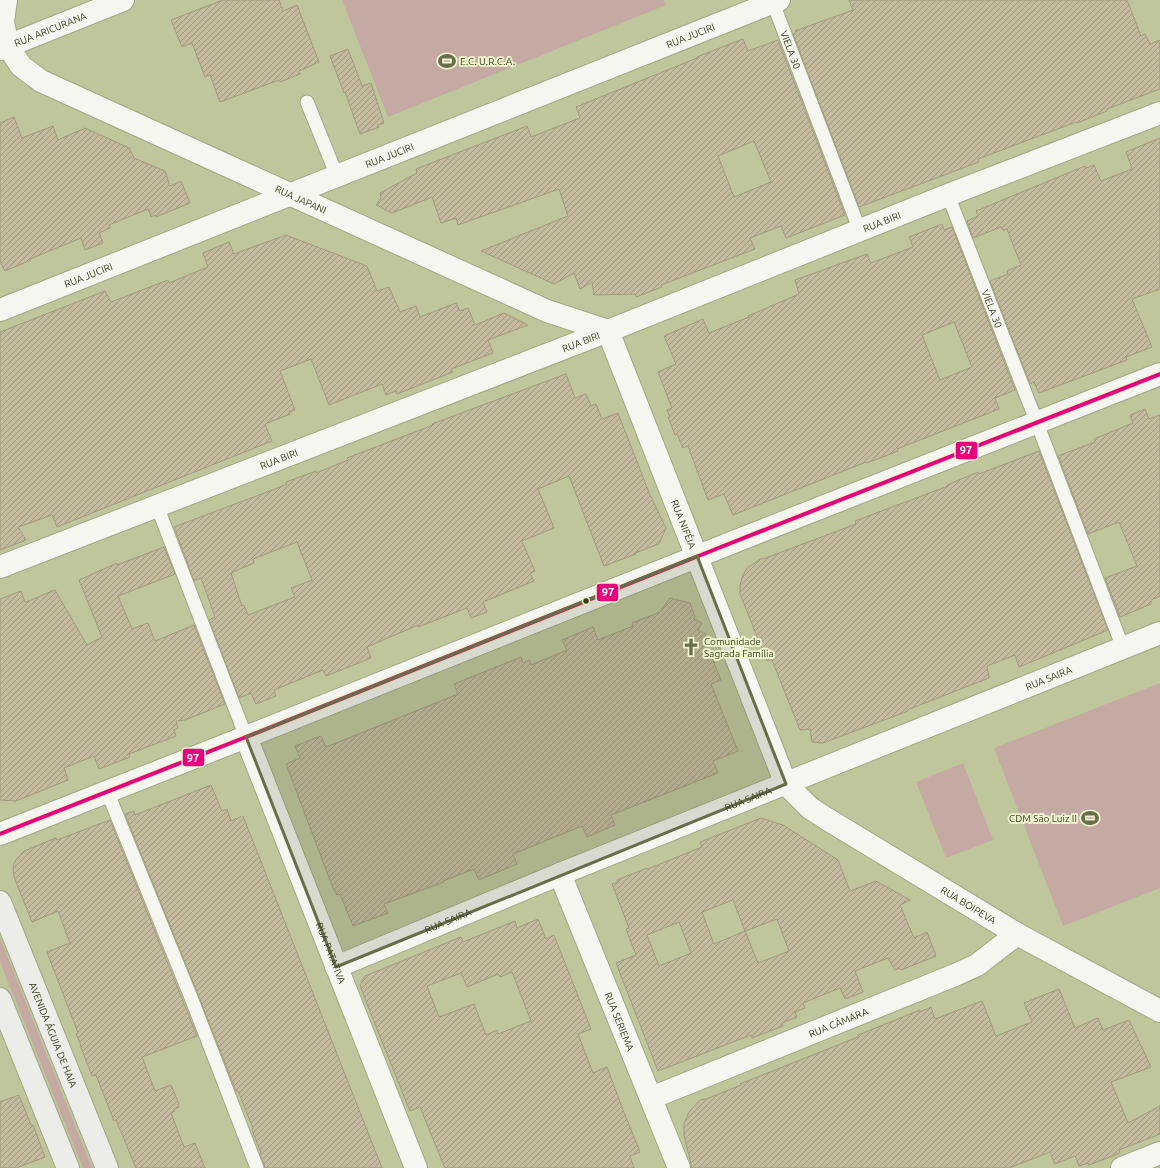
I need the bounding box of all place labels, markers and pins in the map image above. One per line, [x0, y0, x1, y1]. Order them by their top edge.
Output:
sports icon: E.C. U.R.C.A. [437, 51, 457, 71]
place label: E.C. U.R.C.A. [460, 56, 515, 67]
unlabelled marker [581, 596, 591, 606]
place label: Comunidade Sagrada Família [704, 636, 774, 659]
church icon: Comunidade Sagrada Família [681, 637, 701, 657]
sports icon: CDM São Luiz II [1080, 808, 1100, 828]
place label: CDM São Luiz II [1009, 813, 1077, 824]

